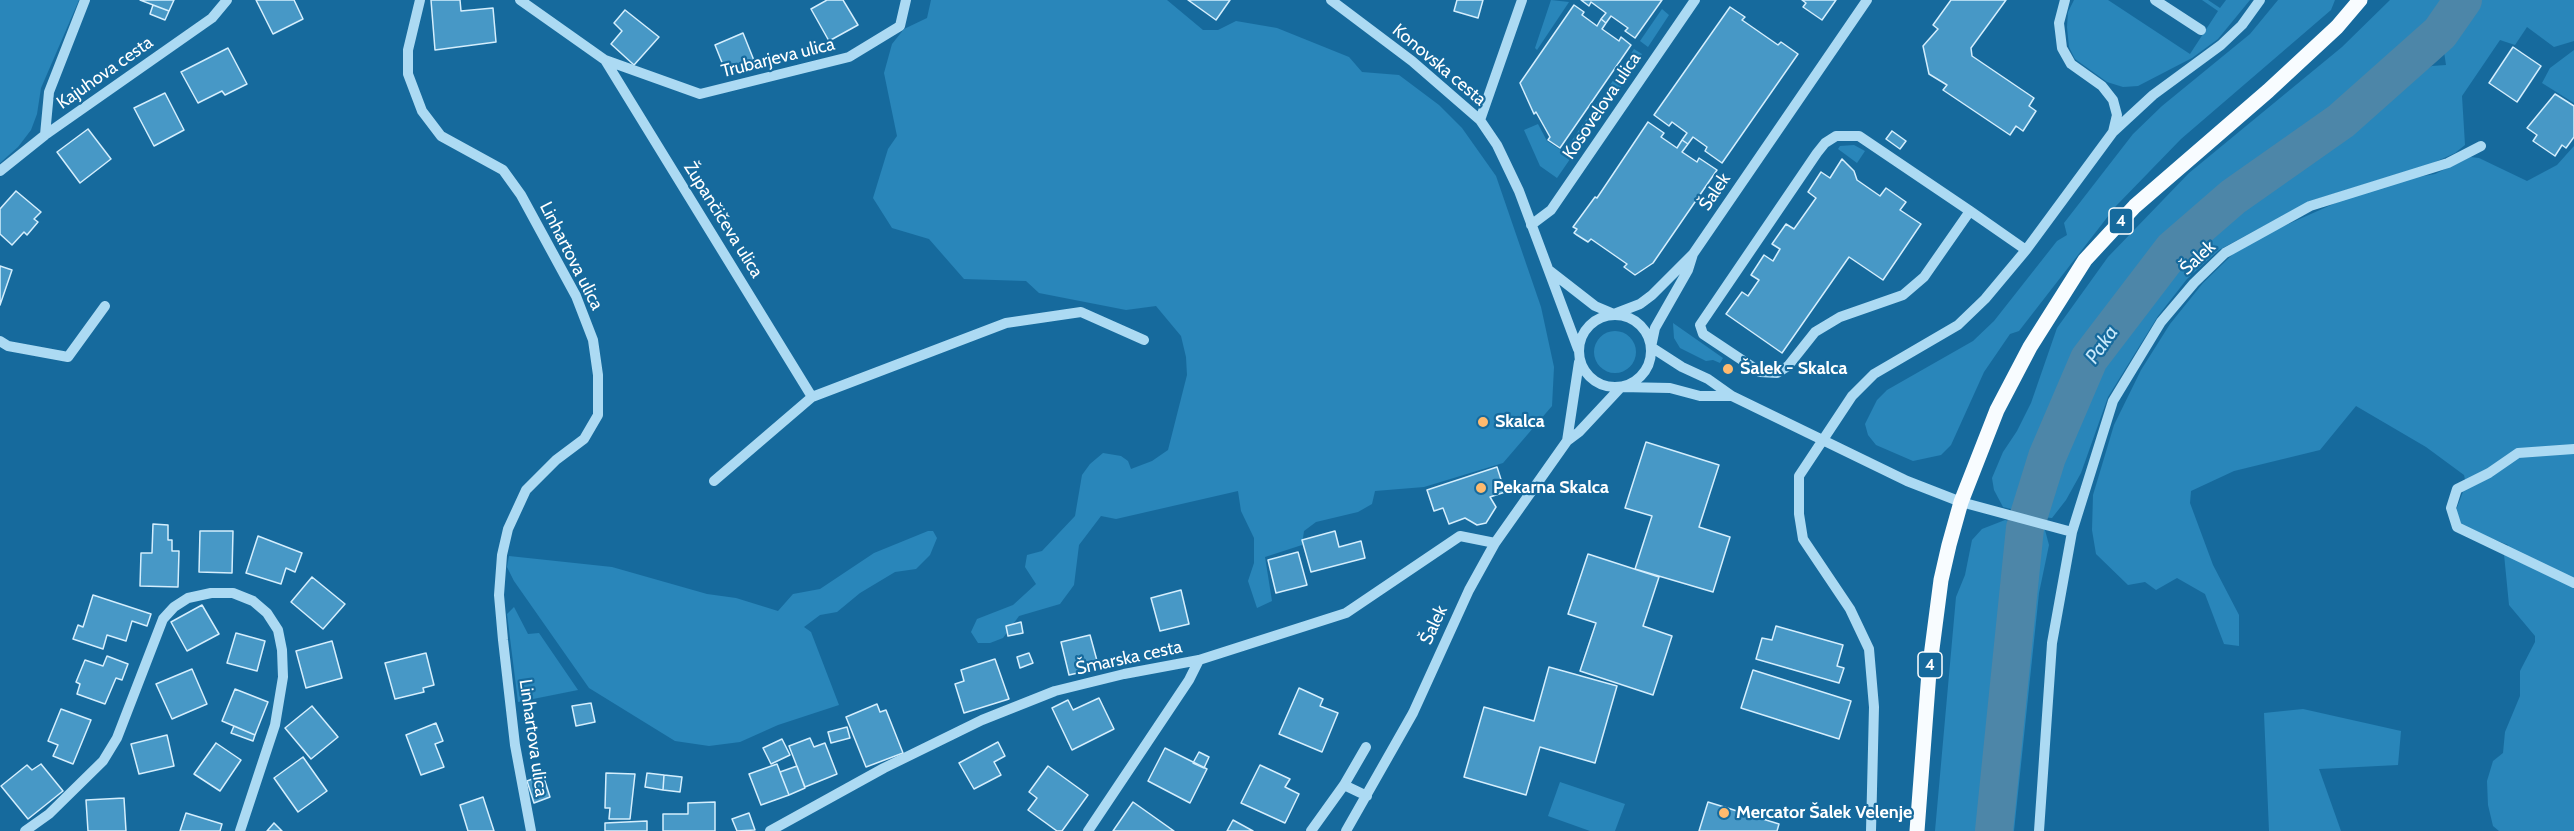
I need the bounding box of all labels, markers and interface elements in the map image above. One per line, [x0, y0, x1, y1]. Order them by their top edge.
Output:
street label: Konovska cesta [1388, 20, 1490, 110]
street label: Kajuhova cesta [53, 32, 157, 114]
street label: Trubarjeva ulica [719, 33, 837, 83]
street label: Kosovelova ulica [1558, 48, 1646, 164]
street label: Župančičeva ulica [679, 158, 767, 282]
street label: Šalek [1695, 169, 1735, 215]
street label: Linhartova ulica [534, 198, 608, 314]
road number: 4 [2109, 208, 2133, 234]
street label: Šalek [2176, 236, 2220, 280]
water label: Paka [2080, 321, 2124, 369]
place label: Šalek - Skalca [1740, 358, 1847, 380]
marker: Šalek - Skalca [1721, 362, 1735, 376]
place label: Skalca [1495, 411, 1545, 433]
marker: Skalca [1476, 415, 1490, 429]
place label: Pekarna Skalca [1493, 477, 1609, 499]
marker: Pekarna Skalca [1474, 481, 1488, 495]
street label: Šalek [1416, 602, 1452, 648]
street label: Šmarska cesta [1074, 636, 1184, 680]
road number: 4 [1918, 652, 1942, 678]
street label: Linhartova ulica [514, 678, 552, 798]
place label: Mercator Šalek Velenje [1736, 802, 1912, 824]
marker: Mercator Šalek Velenje [1717, 806, 1731, 820]

